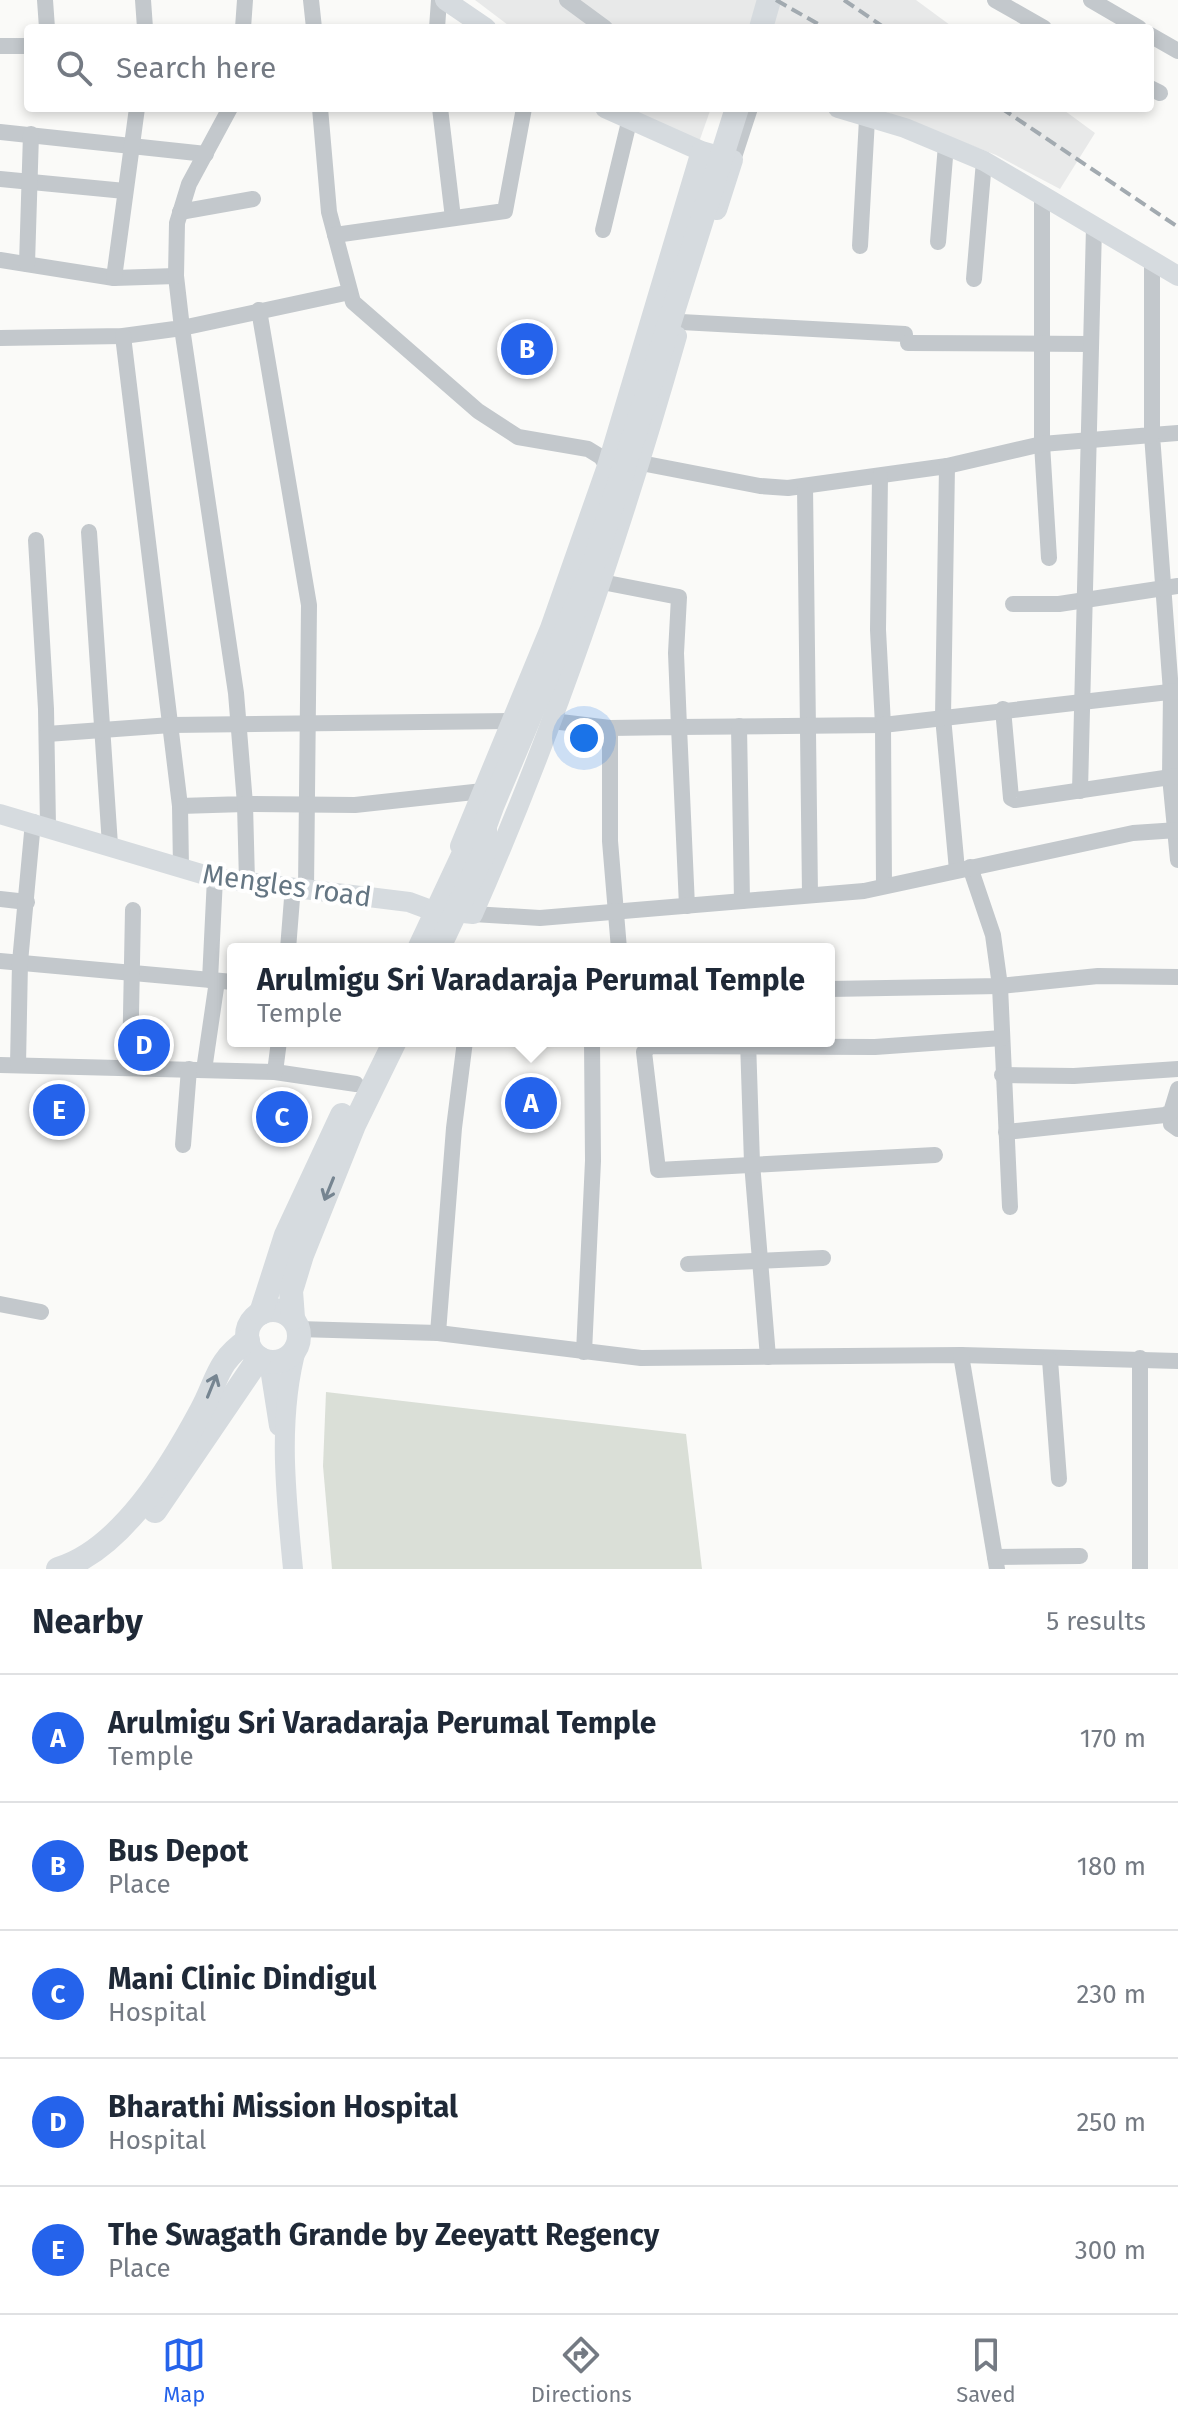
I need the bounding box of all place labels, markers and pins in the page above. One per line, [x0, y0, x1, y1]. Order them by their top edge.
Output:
pin: B [501, 319, 553, 379]
pin: D [118, 1015, 170, 1075]
pin: A [505, 1073, 557, 1133]
pin: E [33, 1080, 85, 1140]
pin: C [256, 1087, 308, 1147]

